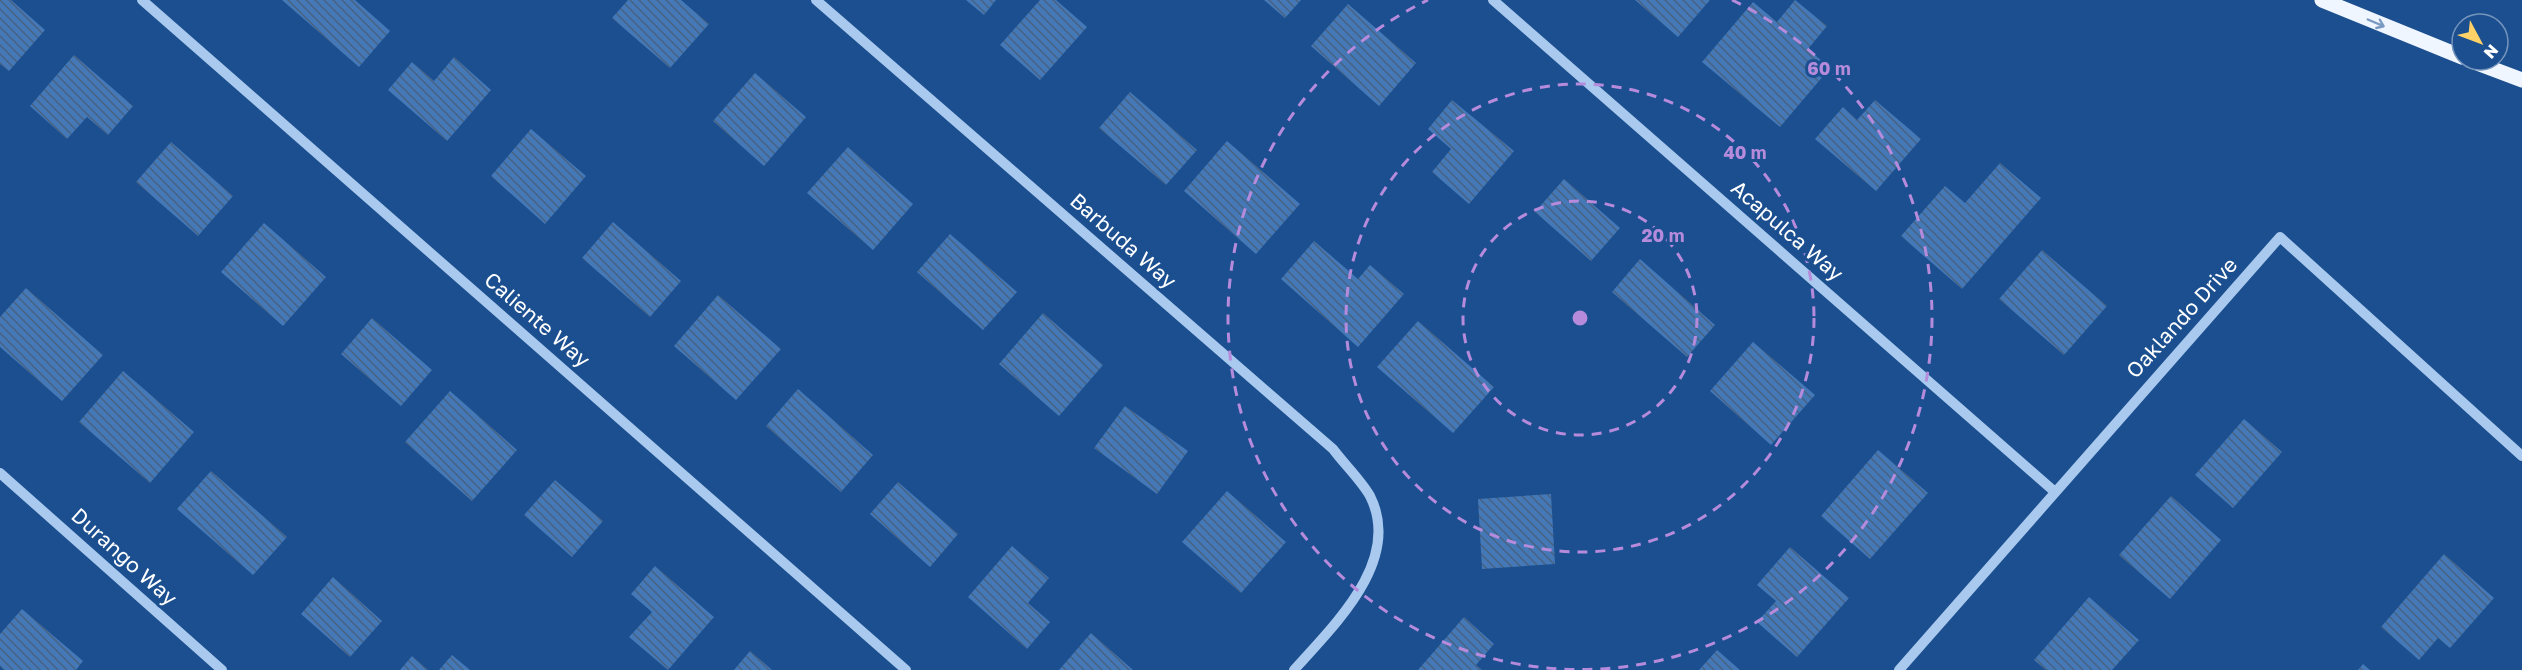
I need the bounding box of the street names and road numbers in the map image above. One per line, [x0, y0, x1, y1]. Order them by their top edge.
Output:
street label: Acapulca Way [1726, 174, 1849, 286]
street label: Barbuda Way [1065, 187, 1182, 294]
street label: Oaklando Drive [2120, 252, 2242, 383]
street label: Caliente Way [479, 266, 596, 372]
street label: Durango Way [66, 502, 183, 611]

